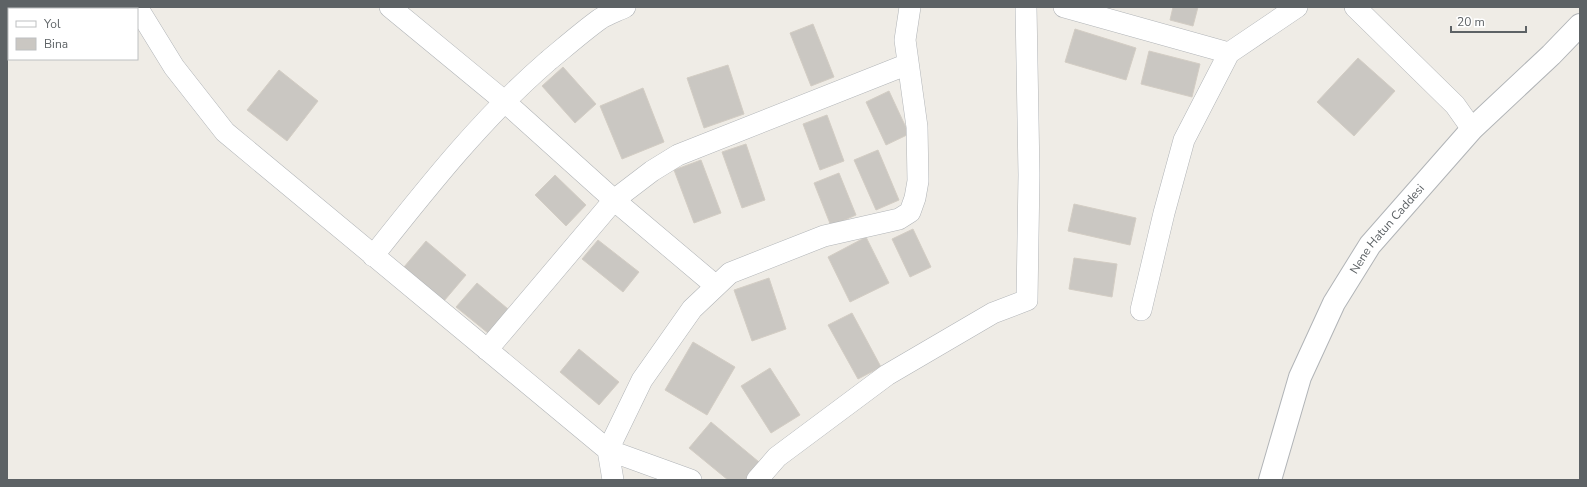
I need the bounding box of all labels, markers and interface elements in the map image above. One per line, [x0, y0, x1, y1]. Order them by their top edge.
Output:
legend [8, 8, 138, 60]
scale bar [1451, 8, 1526, 34]
text: 20 m [1457, 14, 1485, 30]
text: Yol [43, 16, 61, 32]
text: Bina [44, 36, 68, 52]
street label: Nene Hatun Caddesi [1346, 181, 1428, 277]

